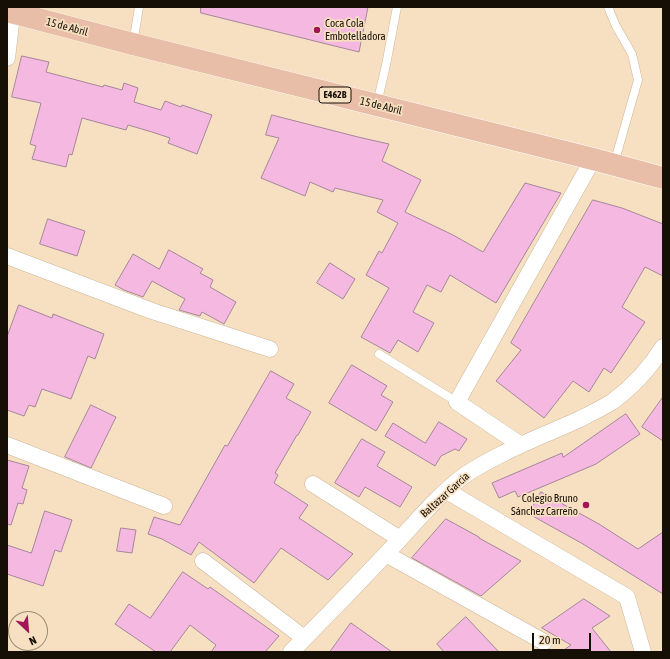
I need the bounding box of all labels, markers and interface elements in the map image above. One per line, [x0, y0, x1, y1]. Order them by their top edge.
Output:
street label: 15 de Abril [45, 15, 89, 39]
place label: Coca Cola Embotelladora [325, 17, 386, 43]
marker: Coca Cola Embotelladora [312, 25, 322, 35]
road number: E462B [319, 87, 351, 103]
street label: 15 de Abril [359, 94, 403, 118]
street label: Baltazar Garcia [418, 470, 472, 520]
place label: Colegio Bruno Sánchez Carreño [511, 492, 578, 518]
marker: Colegio Bruno Sánchez Carreño [581, 500, 591, 510]
north arrow [8, 611, 48, 651]
scale bar [534, 625, 593, 651]
text: 20 m [539, 633, 561, 647]
text: N [27, 634, 38, 648]

